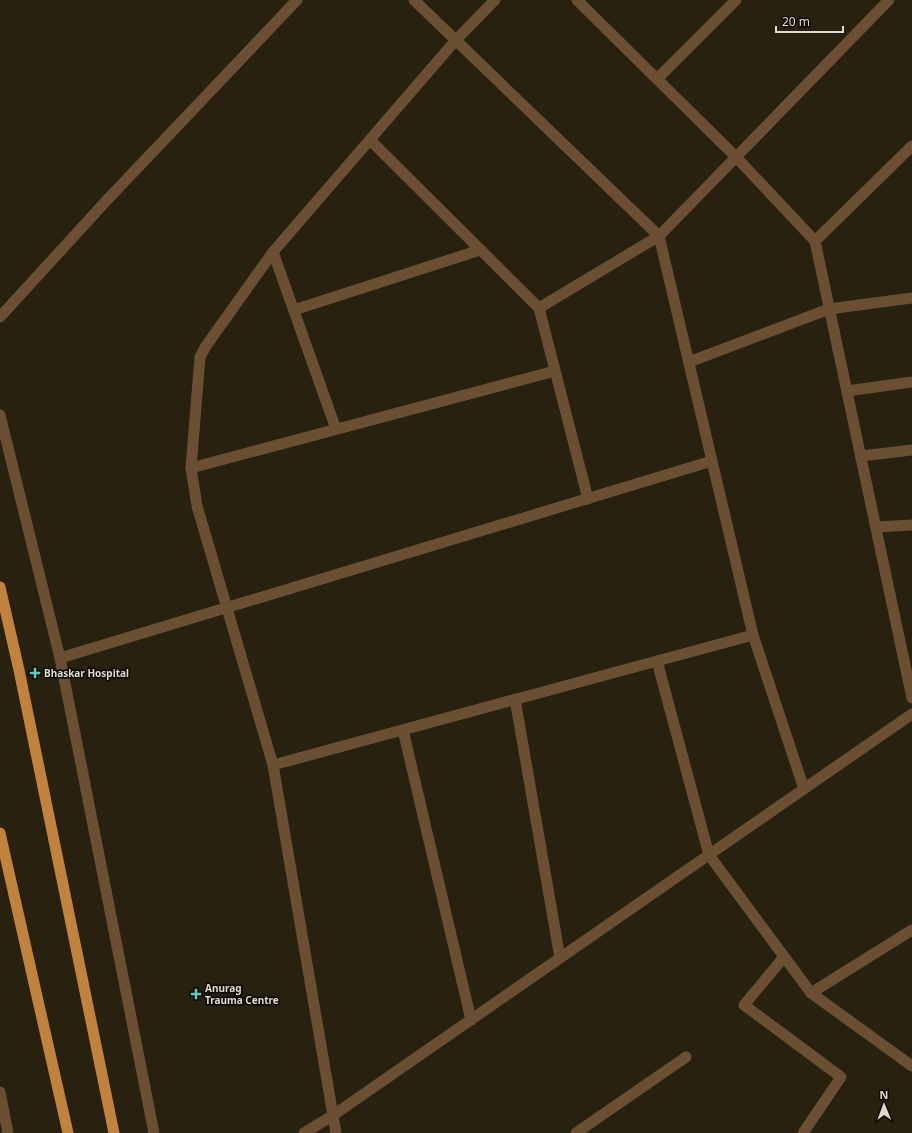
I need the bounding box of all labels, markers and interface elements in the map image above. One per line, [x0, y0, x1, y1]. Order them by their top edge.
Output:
scale bar [776, 8, 843, 34]
text: 20 m [782, 13, 810, 30]
place label: Bhaskar Hospital [44, 666, 129, 680]
marker: Bhaskar Hospital [29, 667, 41, 679]
place label: Anurag Trauma Centre [205, 981, 279, 1007]
marker: Anurag Trauma Centre [190, 988, 202, 1000]
north arrow [864, 1085, 904, 1125]
text: N [879, 1087, 888, 1102]

